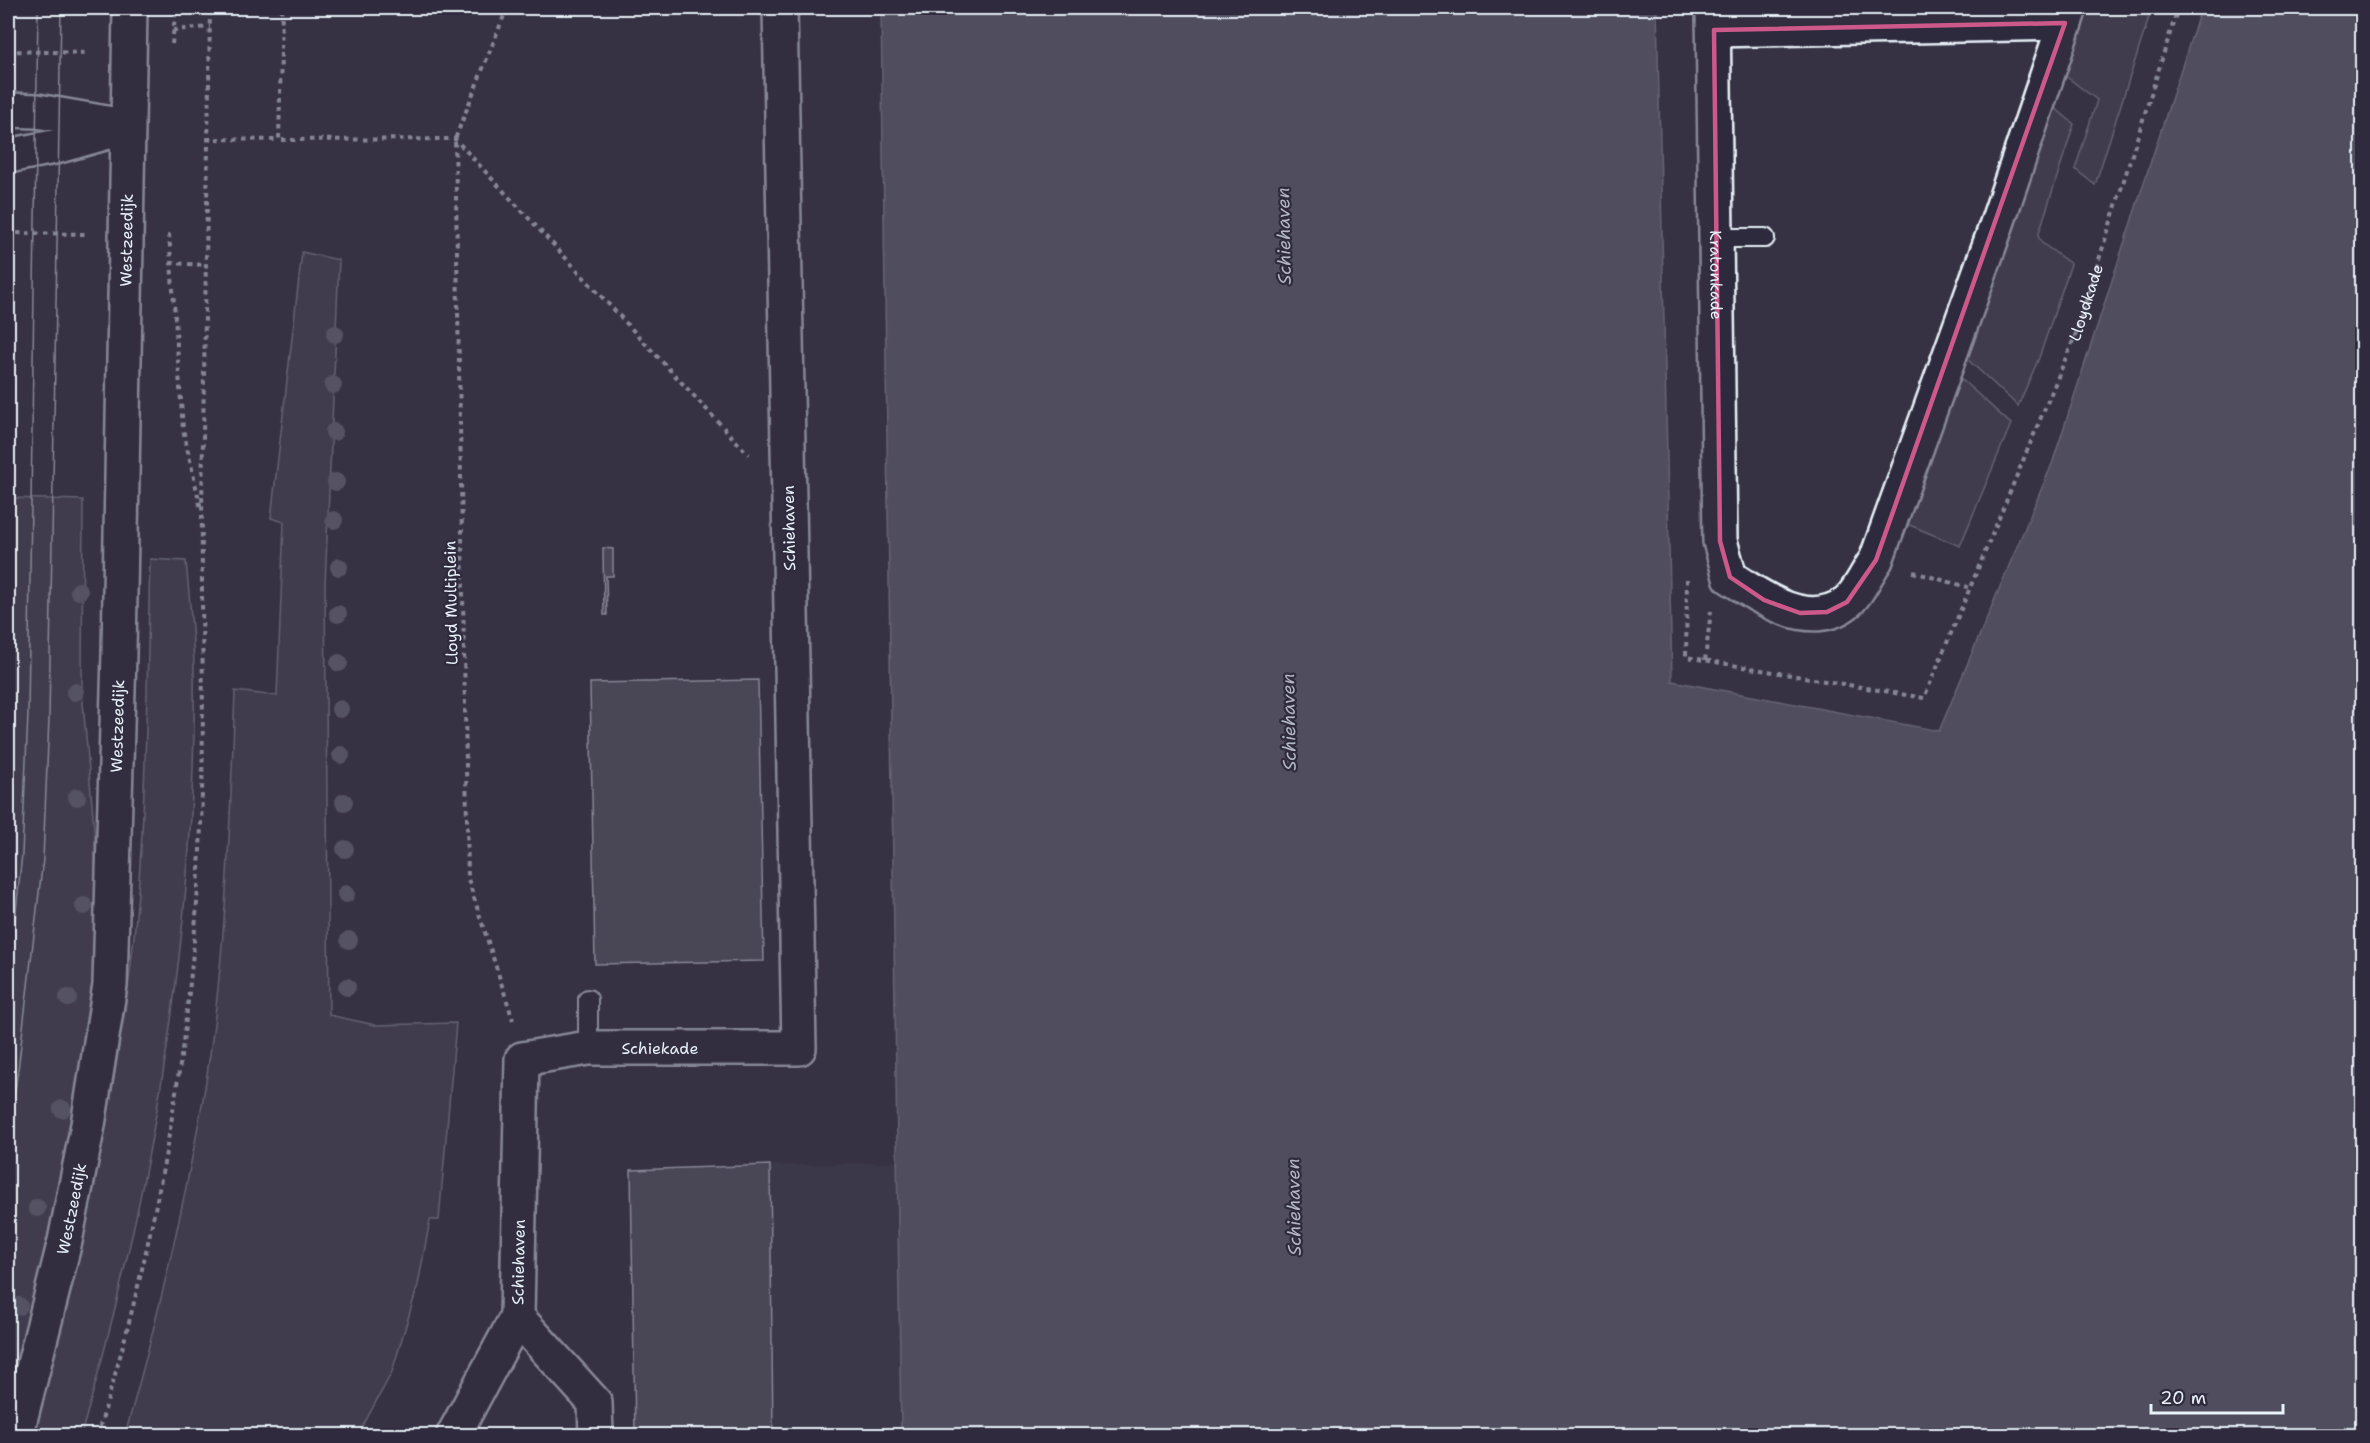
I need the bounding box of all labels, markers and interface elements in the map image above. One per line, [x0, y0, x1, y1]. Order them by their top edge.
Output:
water label: Schiehaven [1271, 187, 1297, 285]
street label: Westzeedijk [115, 194, 137, 287]
street label: Kratonkade [1705, 230, 1728, 320]
street label: Lloydkade [2064, 261, 2107, 344]
street label: Schiehaven [778, 485, 800, 571]
street label: Lloyd Multiplein [439, 541, 463, 665]
water label: Schiehaven [1276, 673, 1302, 771]
street label: Westzeedijk [105, 679, 129, 773]
street label: Schiekade [621, 1038, 698, 1059]
water label: Schiehaven [1281, 1158, 1307, 1256]
street label: Westzeedijk [51, 1161, 91, 1257]
street label: Schiehaven [507, 1219, 529, 1305]
scale bar [2151, 1377, 2283, 1415]
text: 20 m [2160, 1386, 2206, 1410]

